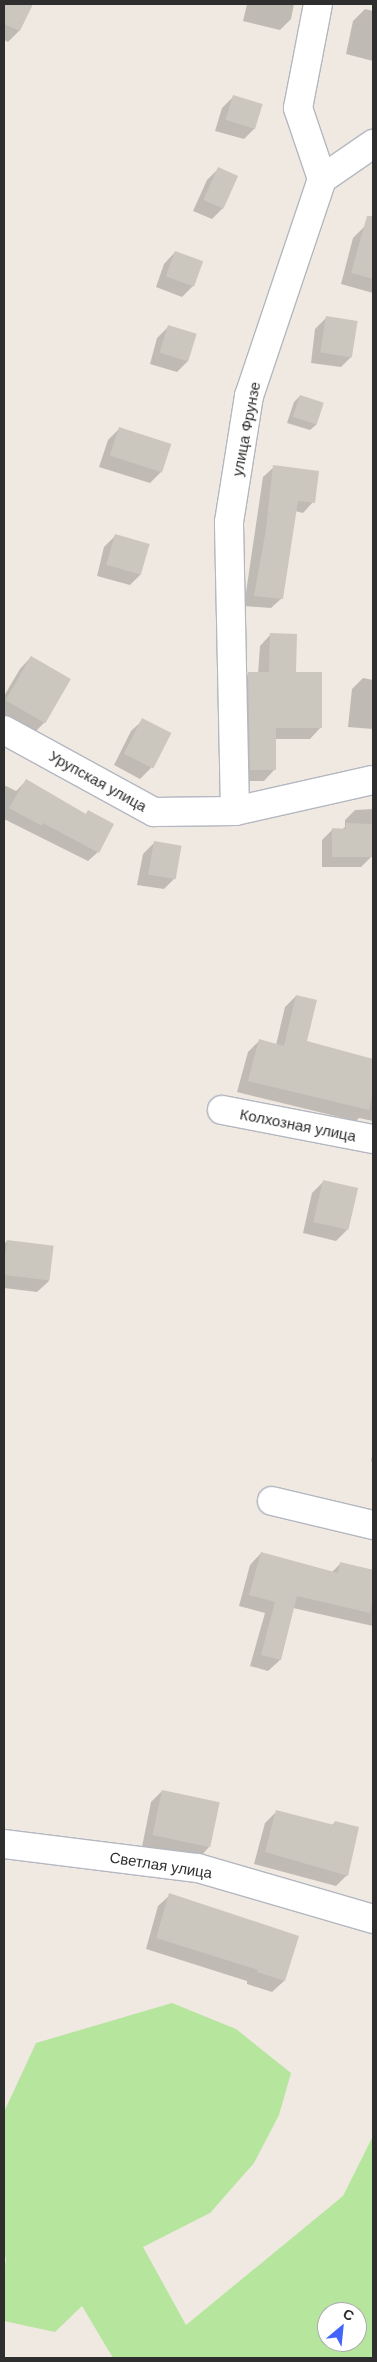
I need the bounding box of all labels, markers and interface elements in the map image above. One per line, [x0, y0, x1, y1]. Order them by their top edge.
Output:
street label: улица Фрунзе [228, 380, 264, 478]
street label: Урупская улица [46, 747, 150, 815]
street label: Колхозная улица [238, 1105, 358, 1145]
street label: Светлая улица [108, 1848, 214, 1882]
north arrow [317, 2302, 367, 2352]
text: С [340, 2305, 357, 2324]

